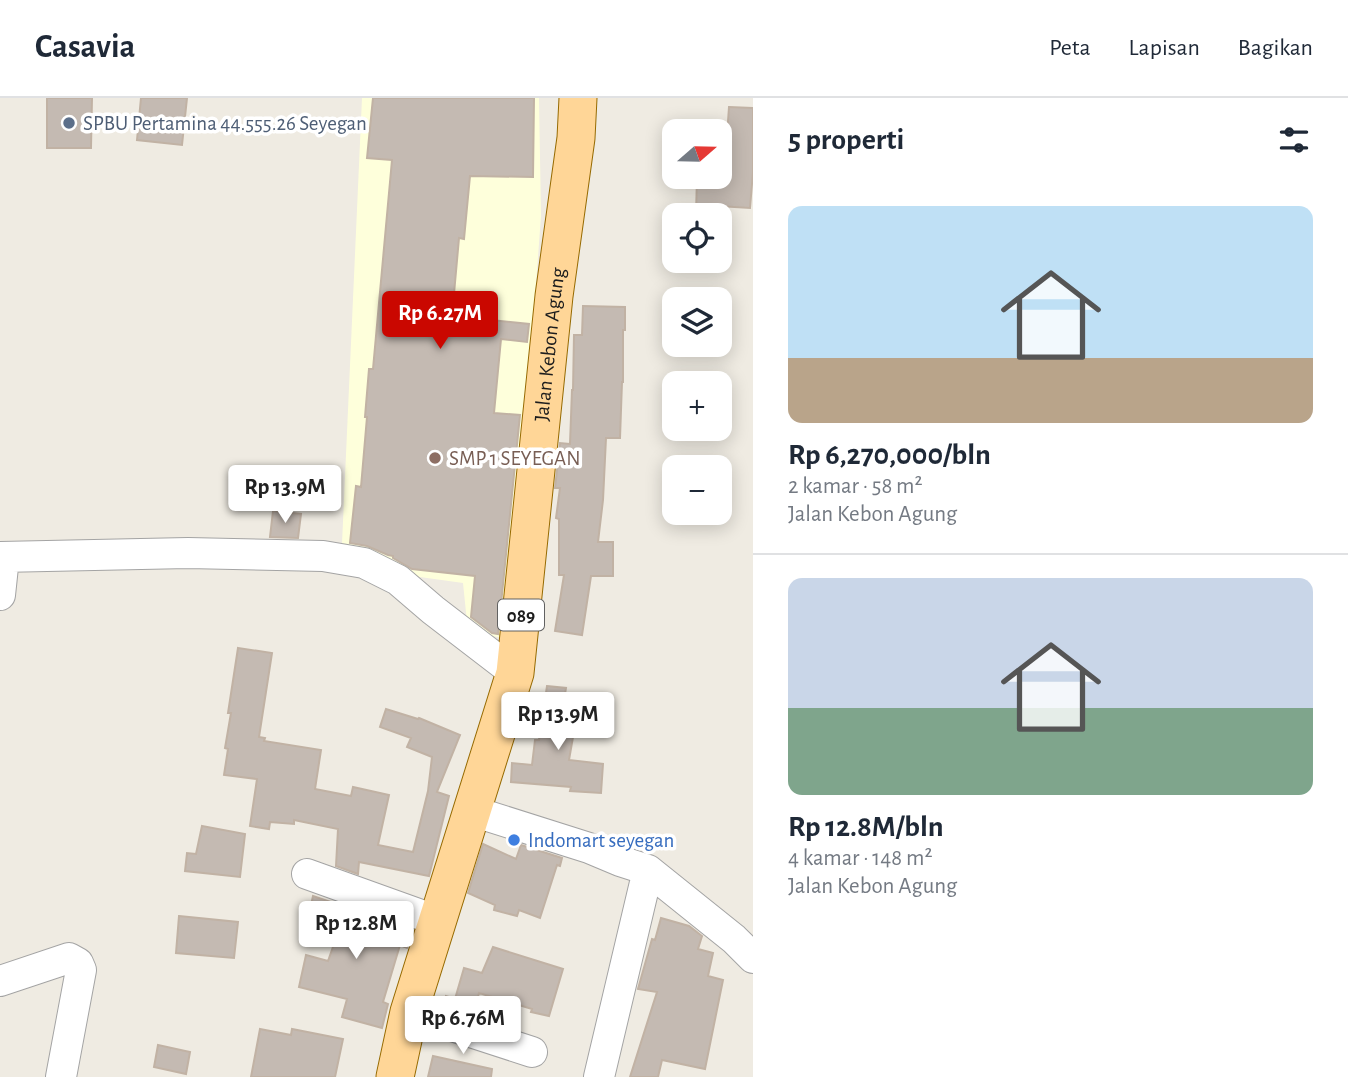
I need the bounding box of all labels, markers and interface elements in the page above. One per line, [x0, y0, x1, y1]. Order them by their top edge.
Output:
text: Casavia [35, 31, 135, 64]
text: Peta [1049, 36, 1091, 60]
text: Lapisan [1129, 36, 1200, 60]
text: Bagikan [1238, 36, 1313, 60]
place label: SPBU Pertamina 44.555.26 Seyegan [83, 113, 367, 134]
marker: SPBU Pertamina 44.555.26 Seyegan [61, 115, 77, 131]
north arrow [662, 119, 732, 189]
map controls [662, 119, 732, 525]
icon: filters [1275, 121, 1313, 159]
text: 5 properti [788, 125, 904, 155]
button: locate [662, 203, 732, 273]
icon: home [988, 252, 1114, 378]
street label: Jalan Kebon Agung [531, 265, 569, 422]
button: layers [662, 287, 732, 357]
pin: Rp 6.27M [368, 292, 512, 351]
text: Rp 6.27M [398, 302, 482, 325]
button: + [662, 371, 732, 441]
text: Rp 6,270,000/bln [788, 440, 991, 470]
place label: SMP 1 SEYEGAN [449, 448, 581, 469]
marker: SMP 1 SEYEGAN [427, 450, 443, 466]
button: − [662, 455, 732, 525]
pin: Rp 13.9M [213, 466, 357, 525]
text: 2 kamar · 58 m² [788, 475, 923, 498]
text: Rp 13.9M [244, 476, 326, 499]
text: Jalan Kebon Agung [788, 503, 957, 526]
road number: 089 [498, 600, 544, 630]
icon: home [988, 624, 1114, 750]
pin: Rp 13.9M [486, 692, 630, 752]
text: Rp 13.9M [517, 703, 599, 726]
text: Rp 12.8M/bln [788, 812, 944, 842]
place label: Indomart seyegan [528, 830, 674, 851]
marker: Indomart seyegan [506, 832, 522, 848]
text: 4 kamar · 148 m² [788, 847, 932, 870]
text: Jalan Kebon Agung [788, 875, 957, 898]
pin: Rp 12.8M [284, 902, 428, 961]
text: Rp 12.8M [315, 912, 397, 935]
pin: Rp 6.76M [391, 996, 535, 1056]
text: Rp 6.76M [421, 1007, 505, 1030]

